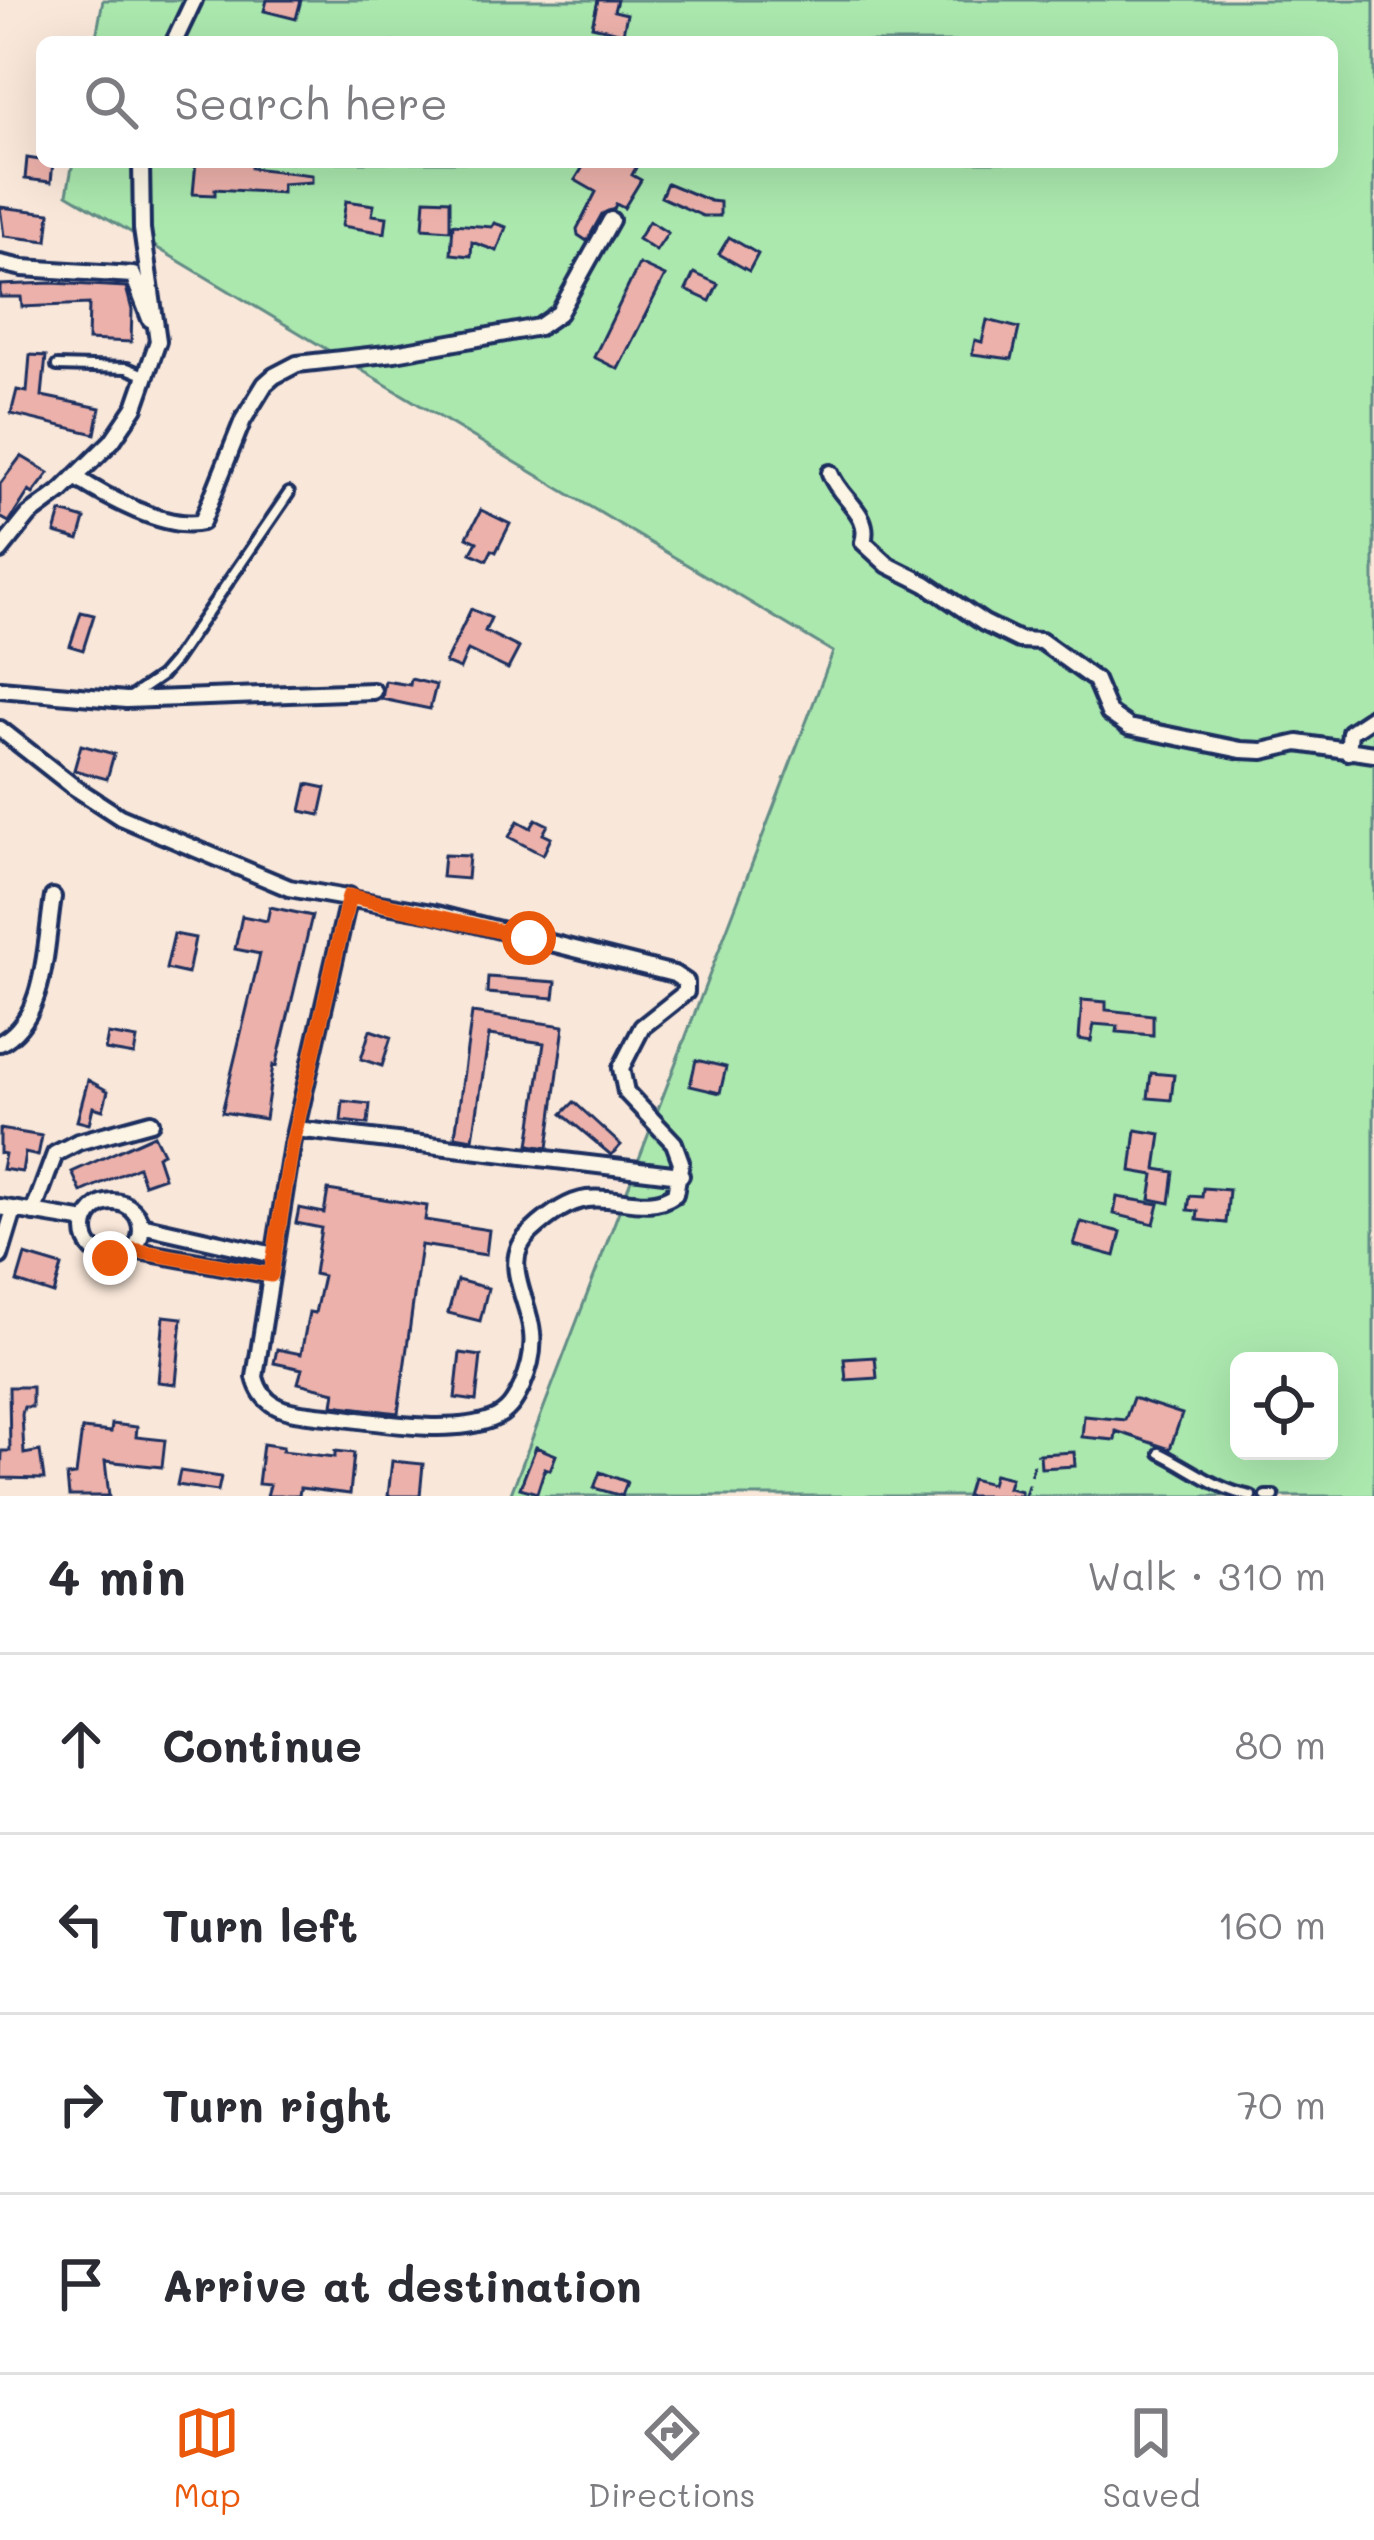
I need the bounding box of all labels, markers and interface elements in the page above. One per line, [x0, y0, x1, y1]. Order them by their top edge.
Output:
search box [36, 36, 1338, 168]
icon: search [78, 69, 144, 135]
text: Search here [174, 73, 448, 131]
route start [502, 911, 556, 965]
route end [83, 1231, 137, 1285]
map controls [1230, 1352, 1338, 1460]
button: locate [1230, 1352, 1338, 1460]
text: 4 min [48, 1541, 186, 1608]
text: Walk · 310 m [1087, 1549, 1326, 1600]
icon: ahead [48, 1711, 114, 1777]
text: Continue [162, 1715, 362, 1773]
text: 80 m [1235, 1718, 1326, 1769]
icon: left [48, 1891, 114, 1957]
text: Turn left [162, 1895, 358, 1953]
text: 160 m [1217, 1898, 1326, 1949]
icon: right [48, 2071, 114, 2137]
text: Turn right [162, 2075, 391, 2133]
text: 70 m [1237, 2078, 1326, 2129]
icon: arrive [48, 2251, 114, 2317]
text: Arrive at destination [162, 2255, 642, 2313]
tab: Map [174, 2400, 241, 2515]
tab: Directions [588, 2400, 755, 2515]
tab: Saved [1103, 2400, 1200, 2515]

